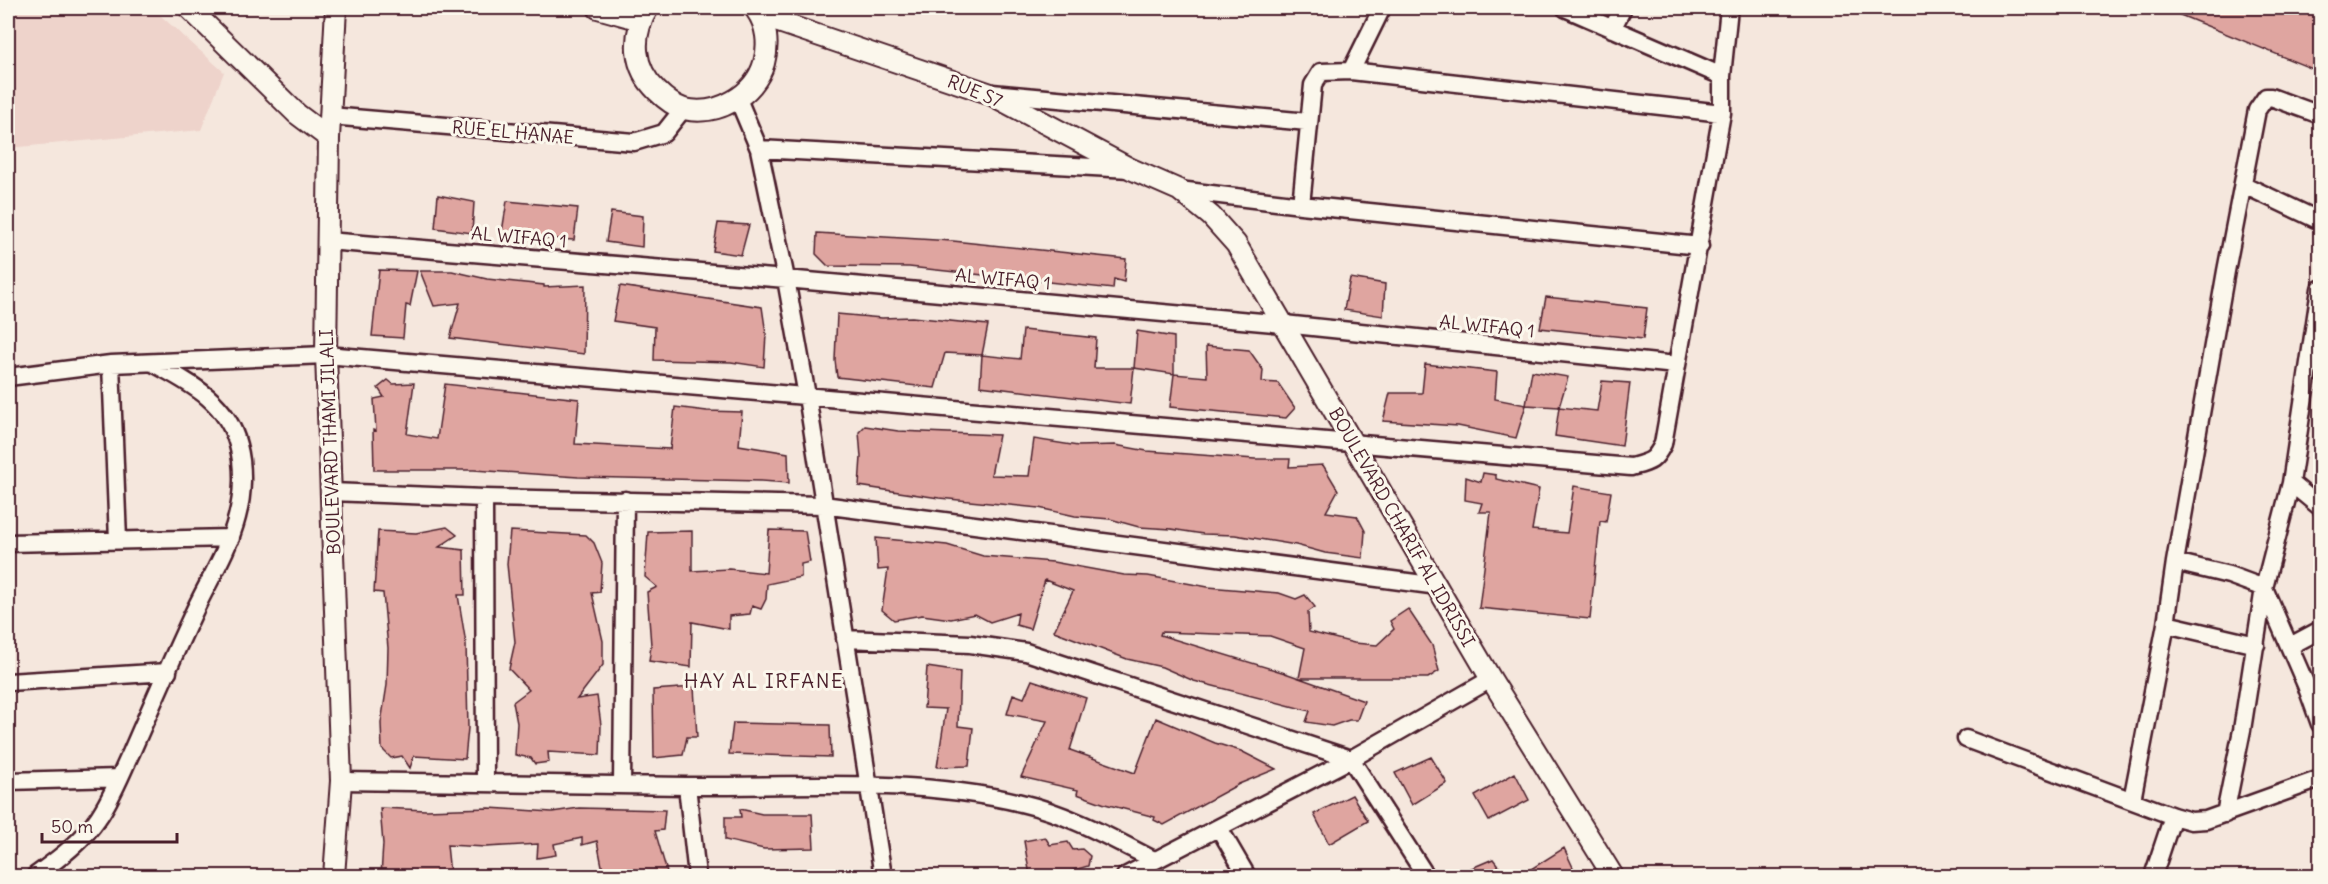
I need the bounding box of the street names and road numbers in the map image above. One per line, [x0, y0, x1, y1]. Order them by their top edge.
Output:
street label: RUE S7 [944, 70, 1006, 112]
street label: RUE EL HANAE [451, 115, 575, 149]
street label: AL WIFAQ 1 [470, 221, 568, 253]
street label: AL WIFAQ 1 [954, 263, 1052, 295]
street label: AL WIFAQ 1 [1438, 310, 1536, 342]
street label: BOULEVARD THAMI JILALI [315, 328, 345, 555]
street label: BOULEVARD CHARIF AL IDRISSI [1324, 403, 1480, 651]

